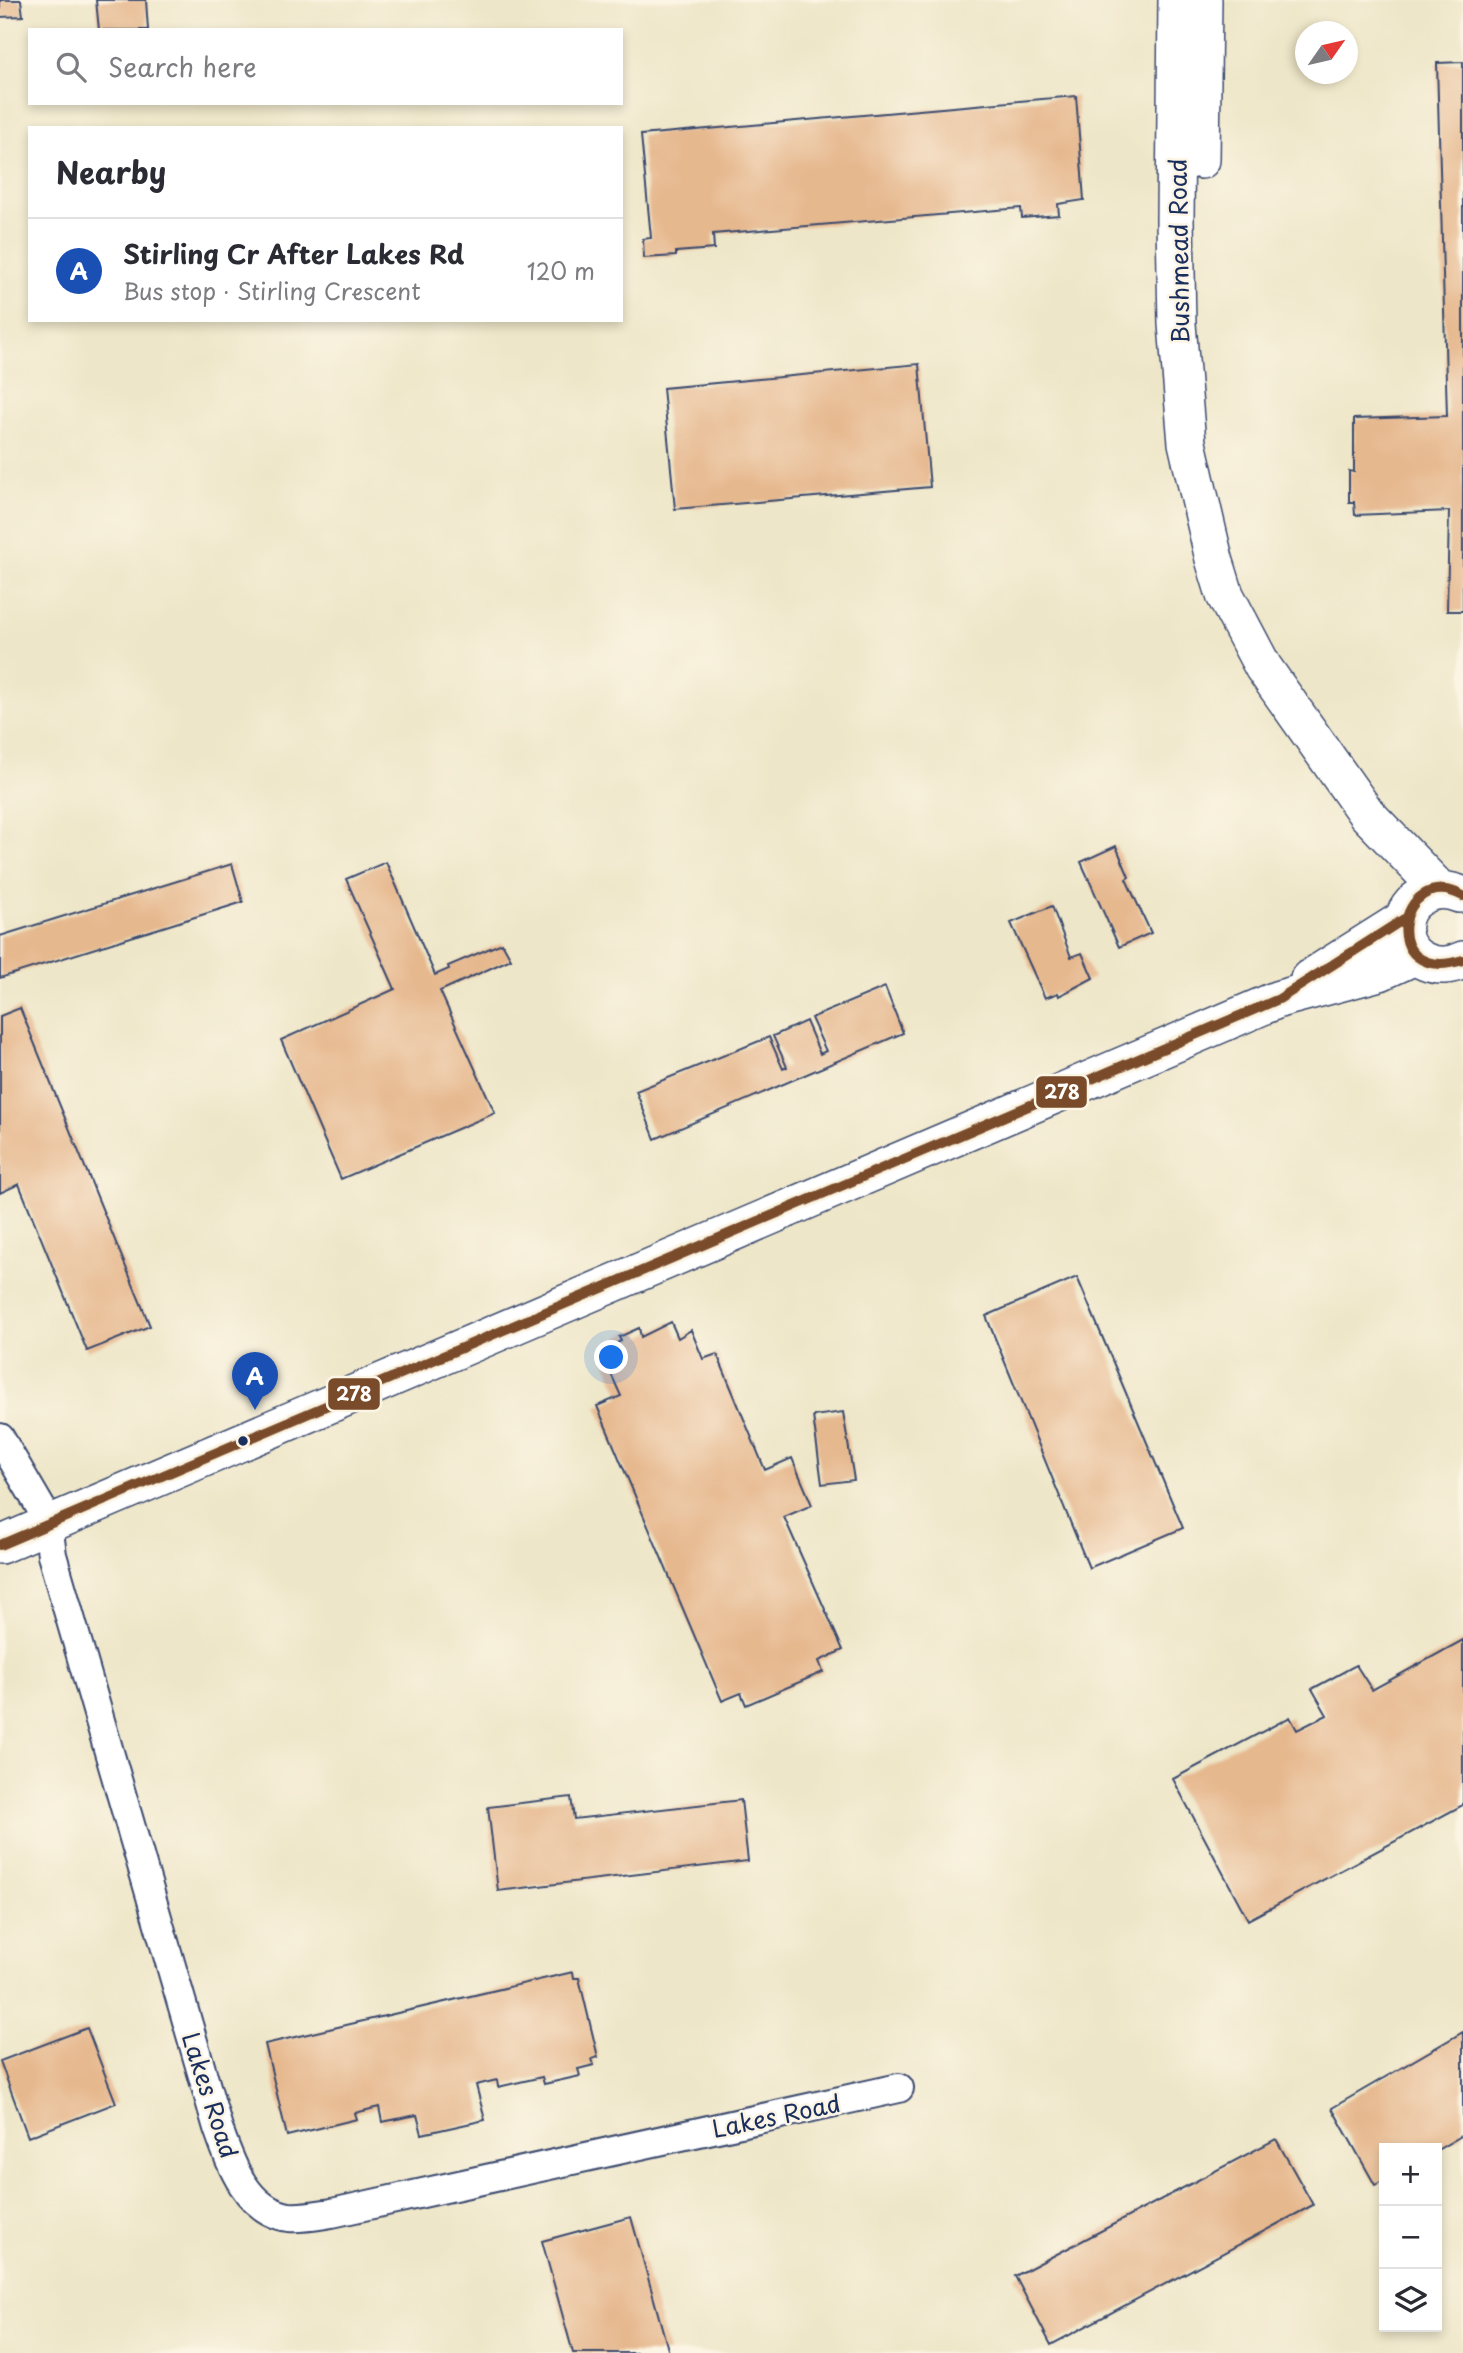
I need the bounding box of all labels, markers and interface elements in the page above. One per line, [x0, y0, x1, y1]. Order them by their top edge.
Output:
north arrow [1295, 21, 1358, 84]
search box [28, 28, 623, 105]
text: Search here [108, 47, 257, 86]
icon: search [52, 48, 90, 86]
text: Nearby [56, 149, 166, 194]
street label: Bushmead Road [1158, 158, 1198, 344]
text: Stirling Cr After Lakes Rd [123, 234, 464, 273]
text: A [70, 253, 88, 288]
text: 120 m [527, 253, 595, 288]
text: Bus stop · Stirling Crescent [123, 273, 421, 308]
line badge: 278 [1035, 1075, 1088, 1109]
text: 278 [1044, 1077, 1080, 1105]
your location [594, 1340, 628, 1374]
pin: A [232, 1352, 278, 1410]
line badge: 278 [327, 1377, 381, 1411]
text: 278 [336, 1379, 372, 1407]
unlabelled marker [236, 1434, 250, 1448]
street label: Lakes Road [174, 2027, 248, 2163]
street label: Lakes Road [708, 2084, 844, 2146]
map controls [1379, 2143, 1442, 2332]
button: + [1379, 2143, 1442, 2206]
button: − [1379, 2206, 1442, 2269]
button: layers [1379, 2269, 1442, 2332]

